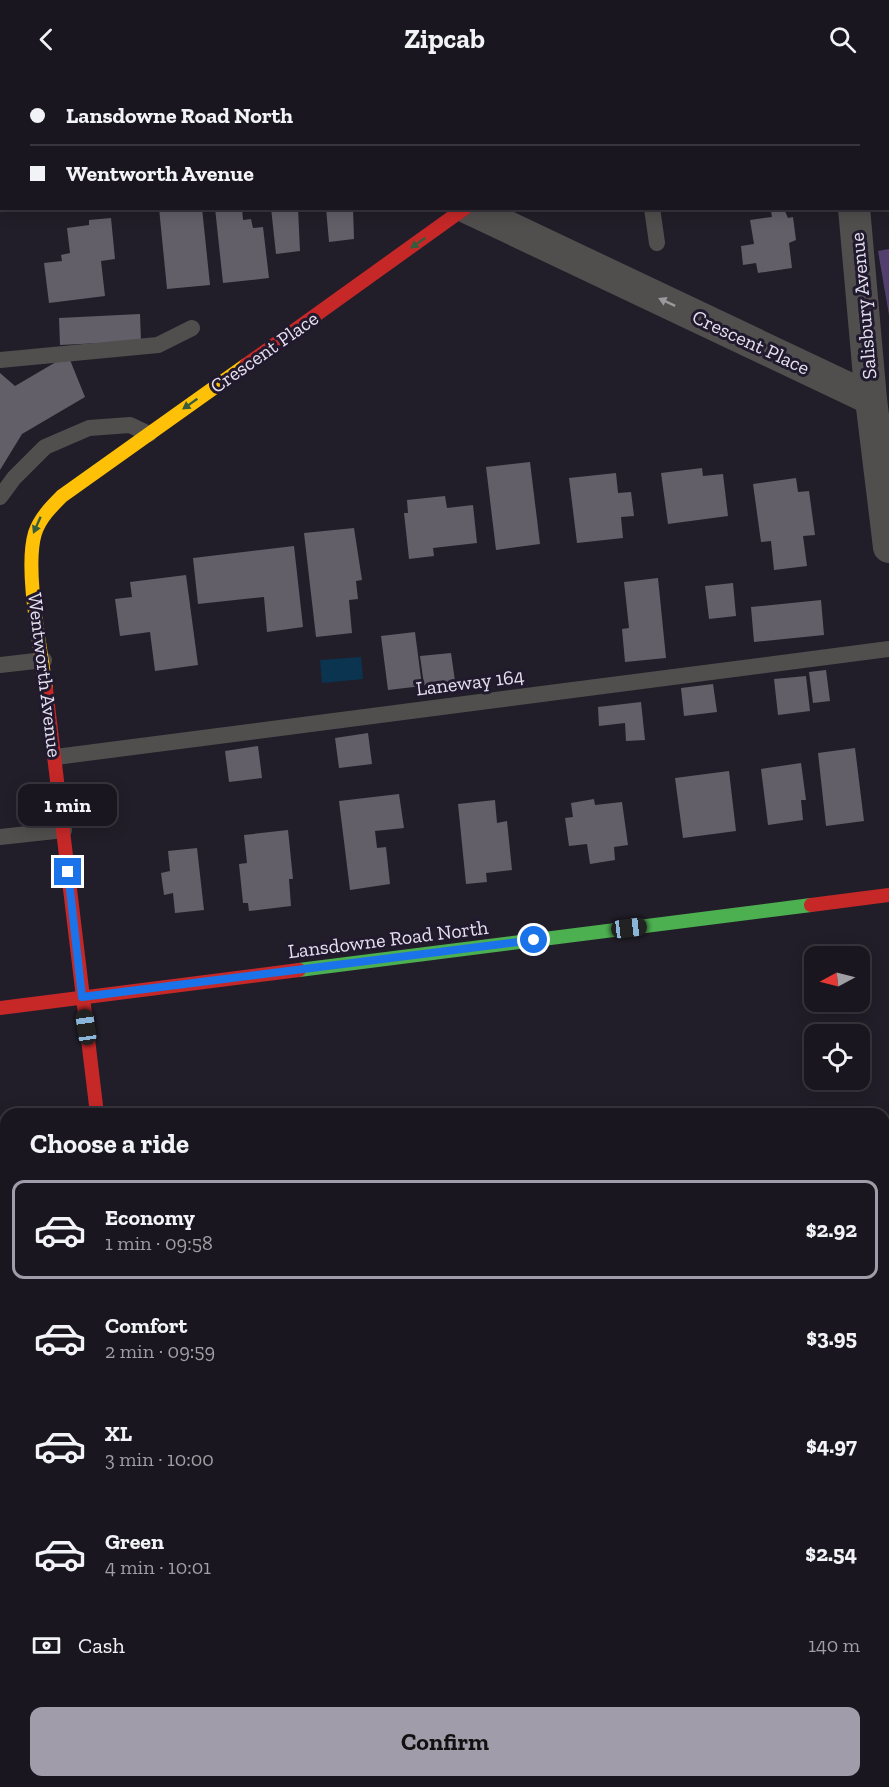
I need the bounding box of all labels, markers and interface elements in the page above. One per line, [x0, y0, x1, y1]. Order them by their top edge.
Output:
icon: back [30, 23, 63, 56]
text: Zipcab [404, 23, 485, 55]
icon: search [826, 23, 859, 56]
text: Lansdowne Road North [66, 102, 293, 129]
text: Wentworth Avenue [66, 160, 254, 187]
street label: Salisbury Avenue [845, 232, 881, 380]
one-way arrow [410, 236, 425, 248]
one-way arrow [658, 298, 675, 307]
street label: Crescent Place [689, 304, 813, 380]
street label: Crescent Place [205, 306, 323, 398]
one-way arrow [183, 398, 199, 410]
one-way arrow [32, 516, 42, 534]
street label: Wentworth Avenue [23, 591, 67, 759]
street label: Laneway 164 [414, 663, 526, 701]
callout: 1 min [19, 785, 118, 827]
text: 1 min [44, 793, 91, 817]
route end [54, 858, 81, 885]
street label: Lansdowne Road North [286, 915, 490, 963]
car [610, 917, 648, 939]
route start [520, 926, 547, 953]
north arrow [804, 946, 870, 1012]
map controls [804, 946, 870, 1090]
car [75, 1008, 97, 1046]
button: locate [804, 1024, 870, 1090]
text: Choose a ride [30, 1128, 189, 1160]
icon: car [33, 1203, 87, 1257]
text: Economy [105, 1204, 195, 1231]
text: $2.92 [806, 1216, 857, 1243]
text: 1 min · 09:58 [105, 1231, 213, 1255]
icon: car [33, 1311, 87, 1365]
text: Comfort [105, 1312, 187, 1339]
text: $3.95 [806, 1324, 857, 1351]
text: 2 min · 09:59 [105, 1339, 215, 1363]
icon: car [33, 1419, 87, 1473]
text: XL [105, 1420, 132, 1447]
text: $4.97 [806, 1432, 857, 1459]
text: 3 min · 10:00 [105, 1447, 214, 1471]
icon: car [33, 1527, 87, 1581]
text: Green [105, 1528, 164, 1555]
text: $2.54 [805, 1540, 857, 1567]
text: 4 min · 10:01 [105, 1555, 211, 1579]
icon: cash [30, 1629, 63, 1662]
text: Cash [78, 1632, 125, 1659]
text: 140 m [808, 1633, 860, 1657]
button: Confirm [30, 1707, 860, 1776]

